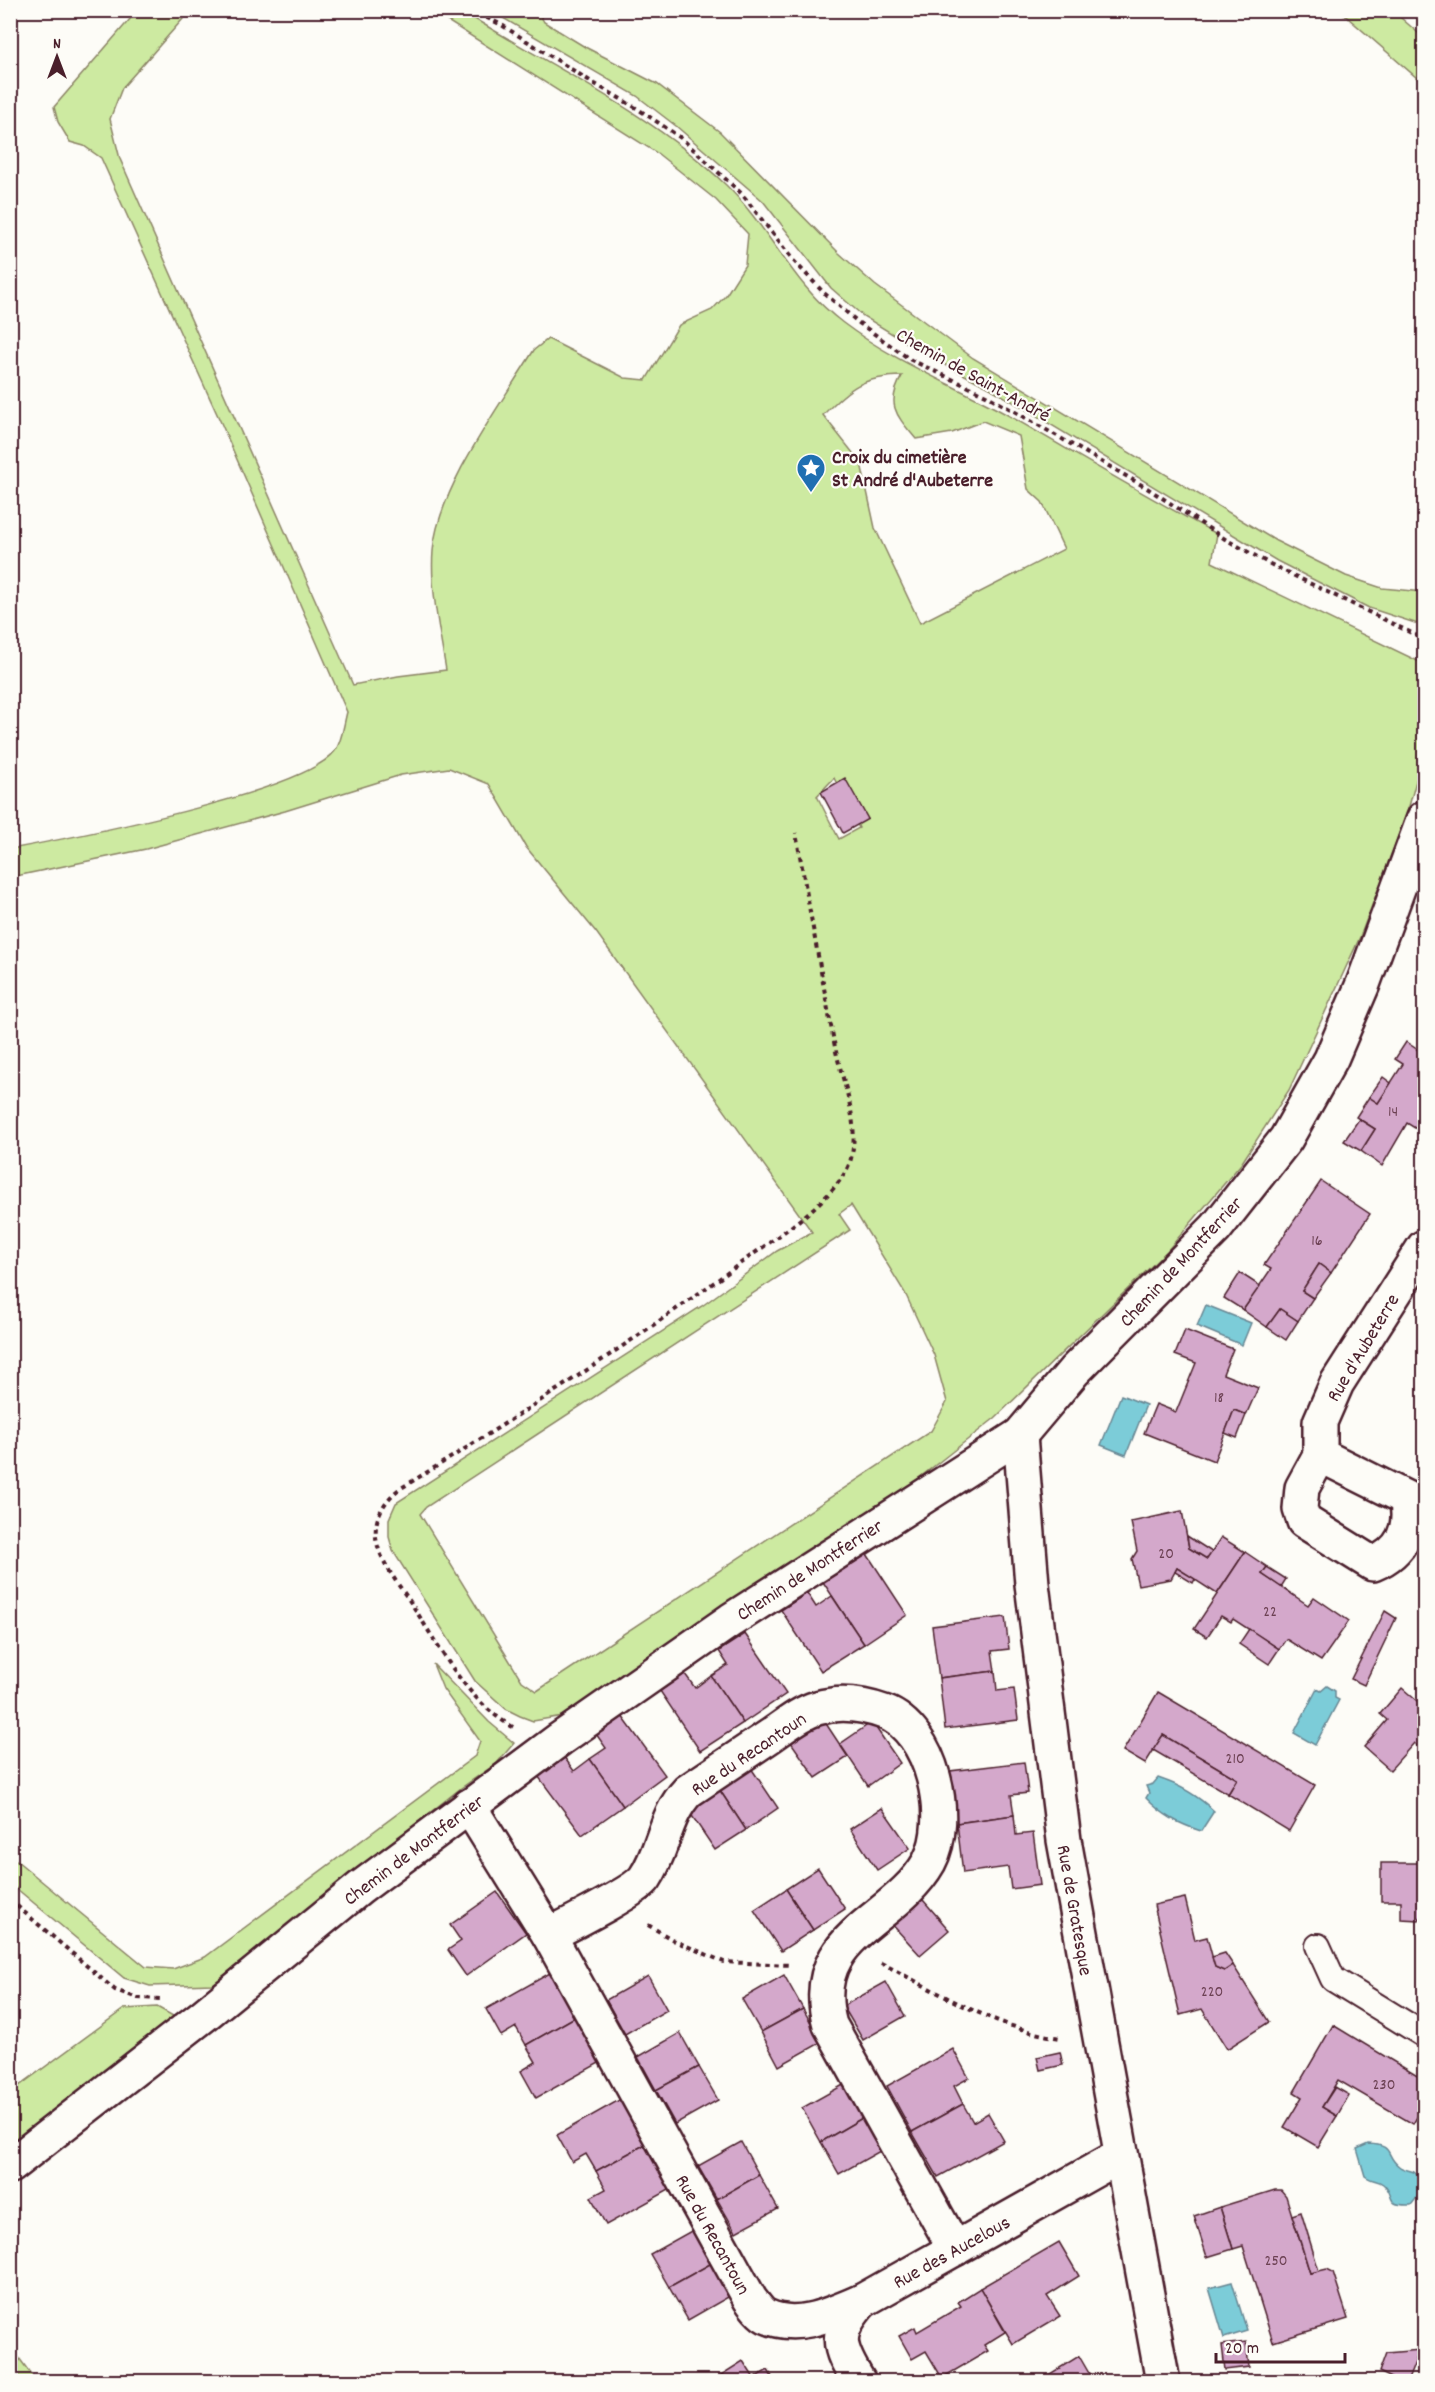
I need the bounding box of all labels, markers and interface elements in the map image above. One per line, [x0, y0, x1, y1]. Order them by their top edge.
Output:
north arrow [27, 27, 87, 87]
text: N [53, 33, 61, 56]
street label: Chemin de Saint-André [890, 323, 1055, 431]
place label: Croix du cimetière St André d'Aubeterre [832, 445, 993, 496]
place icon: Croix du cimetière St André d'Aubeterre [795, 452, 827, 494]
house number: 14 [1388, 1101, 1398, 1124]
street label: Chemin de Montferrier [1114, 1191, 1251, 1335]
house number: 16 [1311, 1230, 1323, 1253]
street label: Rue d'Aubeterre [1321, 1289, 1408, 1408]
house number: 18 [1214, 1387, 1224, 1410]
street label: Chemin de Montferrier [732, 1513, 890, 1629]
house number: 20 [1158, 1543, 1174, 1566]
house number: 22 [1263, 1601, 1277, 1624]
street label: Rue du Recantoun [686, 1707, 813, 1804]
house number: 210 [1225, 1748, 1245, 1771]
street label: Chemin de Montferrier [339, 1789, 491, 1914]
street label: Rue de Gratesque [1048, 1843, 1098, 1978]
house number: 220 [1201, 1981, 1223, 2004]
house number: 230 [1373, 2074, 1395, 2097]
street label: Rue du Recantoun [667, 2170, 756, 2301]
street label: Rue des Aucelous [889, 2210, 1016, 2297]
house number: 250 [1264, 2250, 1288, 2273]
scale bar [1216, 2326, 1345, 2364]
text: 20 m [1225, 2337, 1259, 2362]

